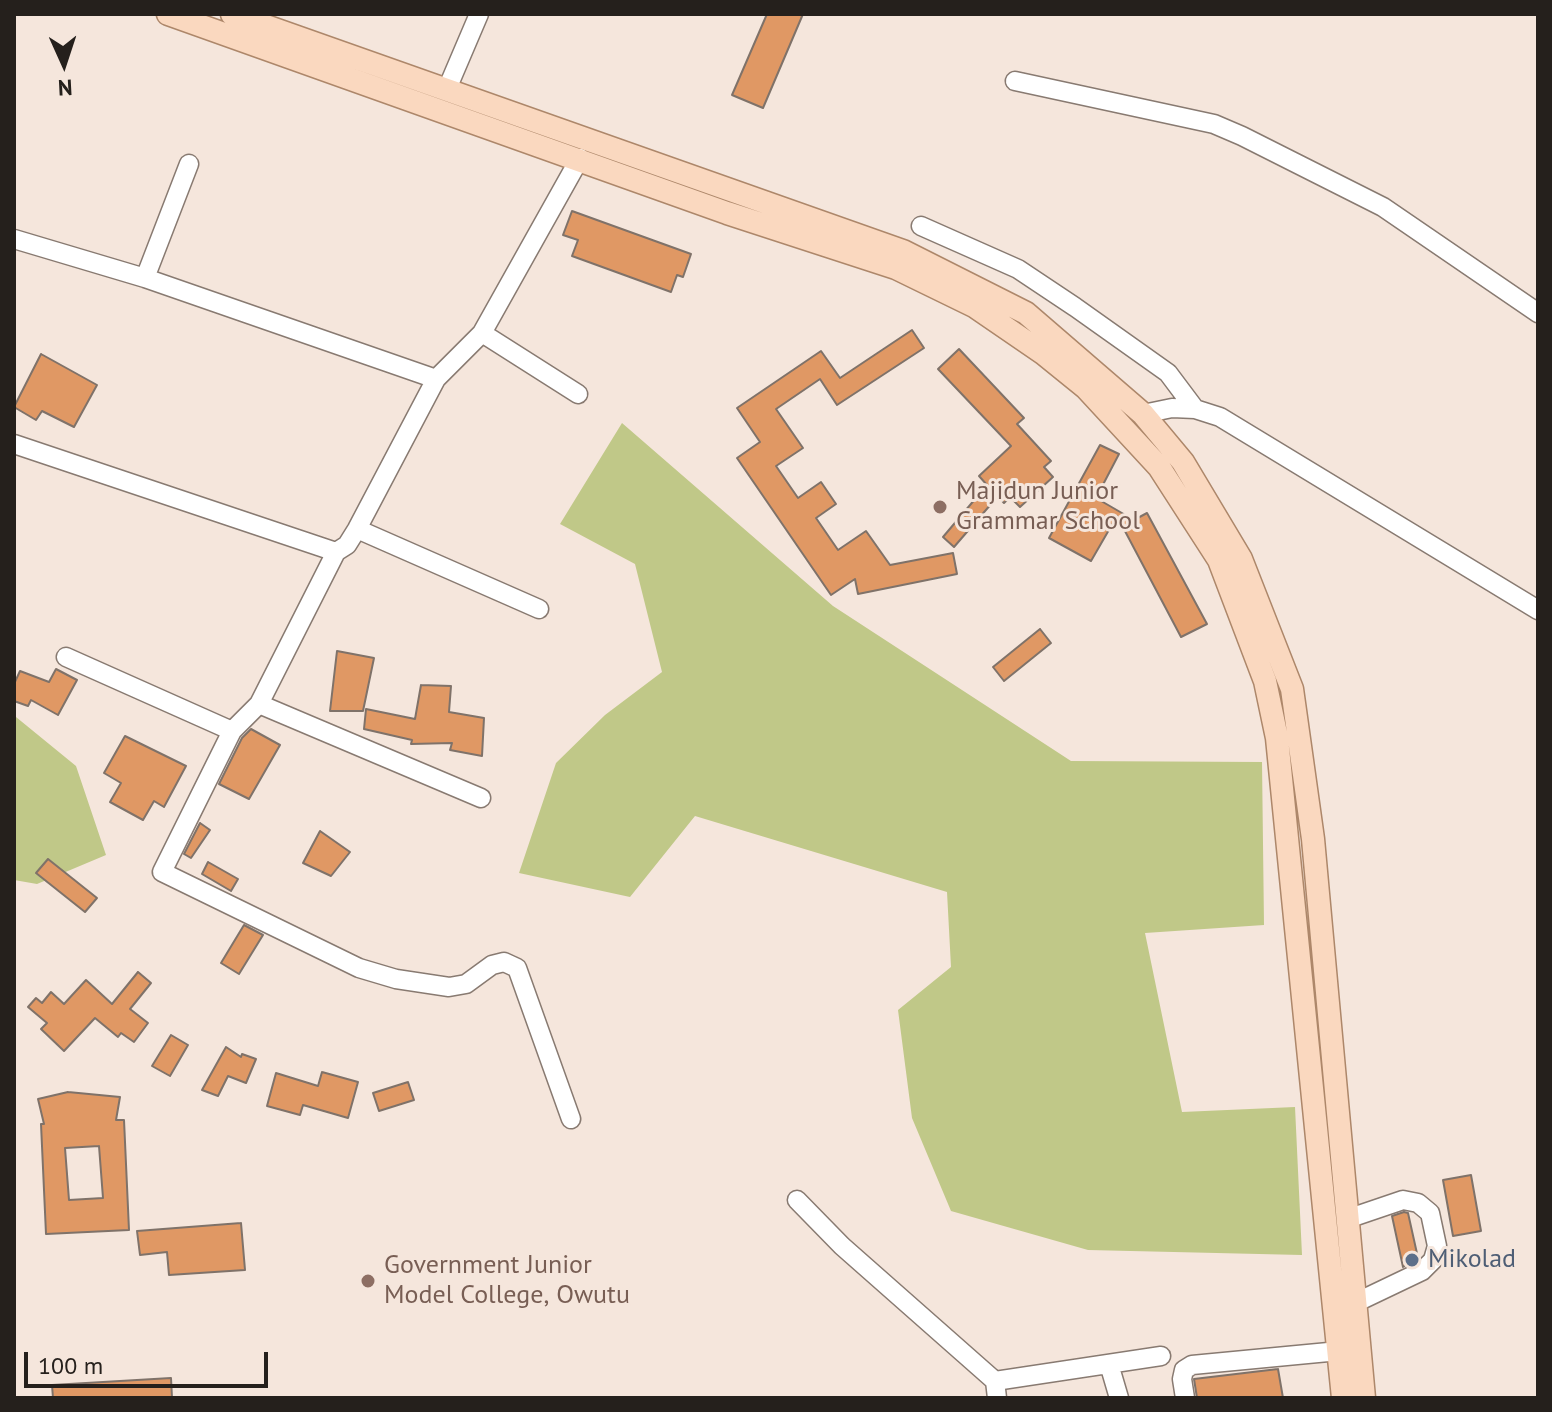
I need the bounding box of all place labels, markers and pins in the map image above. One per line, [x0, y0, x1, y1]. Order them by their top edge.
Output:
place label: Majidun Junior Grammar School [956, 476, 1140, 538]
marker: Majidun Junior Grammar School [931, 498, 949, 516]
place label: Mikolad [1428, 1244, 1516, 1276]
place label: Government Junior Model College, Owutu [384, 1250, 630, 1312]
marker: Mikolad [1403, 1251, 1421, 1269]
marker: Government Junior Model College, Owutu [359, 1272, 377, 1290]

